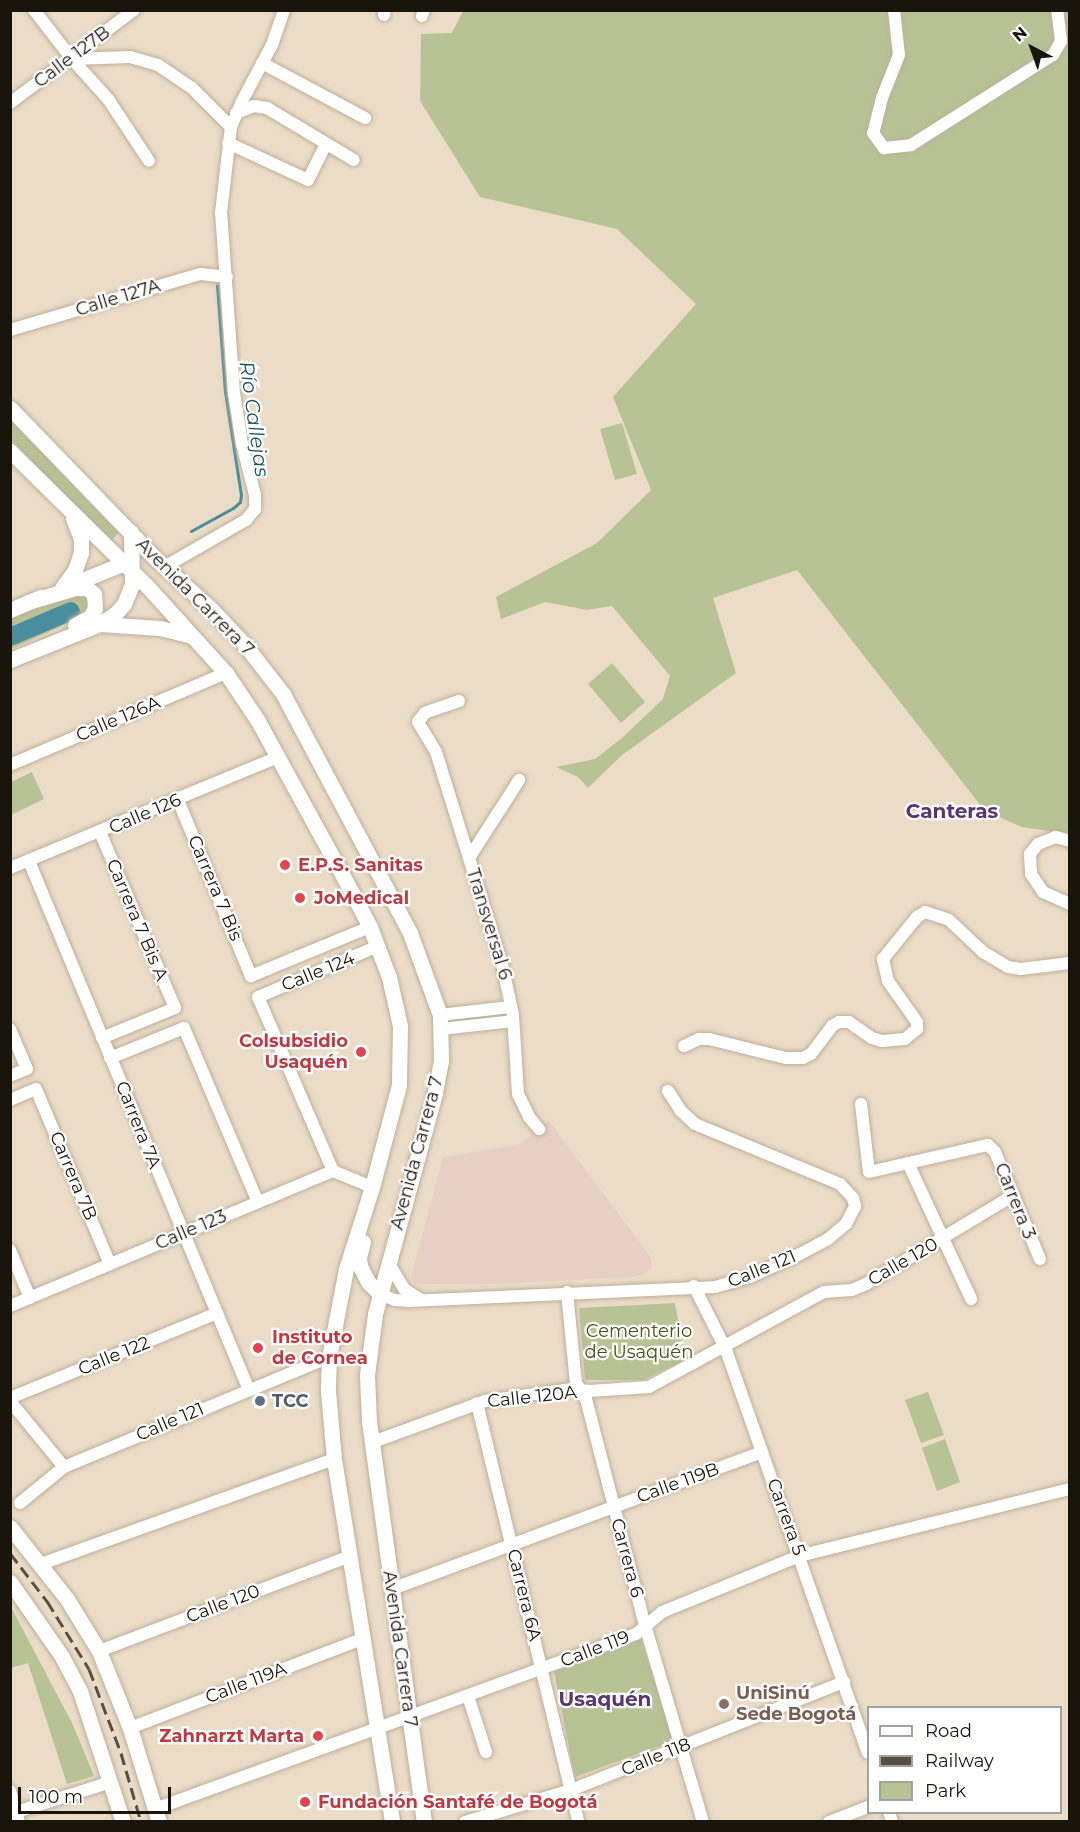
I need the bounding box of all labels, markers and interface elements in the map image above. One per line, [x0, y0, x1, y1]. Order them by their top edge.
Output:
north arrow [1002, 18, 1062, 78]
street label: Calle 127B [30, 21, 114, 93]
text: N [1009, 23, 1031, 45]
street label: Calle 127A [73, 275, 163, 321]
water label: Río Callejas [234, 360, 274, 478]
street label: Avenida Carrera 7 [132, 534, 258, 660]
street label: Calle 126A [73, 692, 163, 746]
street label: Calle 126 [106, 789, 184, 839]
district label: Canteras [906, 799, 998, 823]
street label: Carrera 7 Bis [183, 832, 247, 944]
place label: E.P.S. Sanitas [298, 854, 423, 876]
street label: Carrera 7 Bis A [102, 856, 172, 984]
marker: E.P.S. Sanitas [276, 856, 294, 874]
street label: Transversal 6 [462, 866, 516, 982]
place label: JoMedical [314, 887, 409, 909]
marker: JoMedical [291, 889, 309, 907]
street label: Calle 124 [278, 948, 358, 996]
place label: Colsubsidio Usaquén [239, 1031, 348, 1074]
marker: Colsubsidio Usaquén [352, 1043, 370, 1061]
street label: Avenida Carrera 7 [386, 1074, 448, 1232]
street label: Carrera 7A [111, 1078, 165, 1172]
street label: Carrera 7B [45, 1128, 101, 1224]
street label: Carrera 3 [990, 1160, 1040, 1242]
street label: Calle 123 [152, 1205, 230, 1255]
street label: Calle 120 [864, 1233, 942, 1291]
street label: Calle 121 [725, 1246, 799, 1292]
park label: Cementerio de Usaquén [585, 1321, 693, 1364]
place label: Instituto de Cornea [272, 1327, 368, 1370]
street label: Calle 122 [75, 1332, 153, 1380]
marker: Instituto de Cornea [249, 1339, 267, 1357]
street label: Calle 120A [486, 1382, 578, 1412]
place label: TCC [272, 1390, 308, 1412]
marker: TCC [253, 1394, 267, 1408]
street label: Calle 121 [133, 1398, 207, 1446]
street label: Calle 119B [634, 1458, 722, 1508]
street label: Carrera 5 [762, 1476, 810, 1558]
street label: Carrera 6 [606, 1516, 648, 1600]
street label: Carrera 6A [502, 1547, 546, 1643]
street label: Avenida Carrera 7 [378, 1569, 422, 1729]
street label: Calle 120 [183, 1580, 263, 1628]
street label: Calle 119 [557, 1626, 633, 1672]
street label: Calle 119A [202, 1658, 290, 1708]
place label: UniSinú Sede Bogotá [736, 1683, 856, 1726]
district label: Usaquén [559, 1687, 651, 1711]
marker: UniSinú Sede Bogotá [717, 1697, 731, 1711]
legend [867, 1706, 1062, 1814]
text: Road [925, 1720, 972, 1742]
place label: Zahnarzt Marta [159, 1725, 304, 1747]
marker: Zahnarzt Marta [309, 1727, 327, 1745]
street label: Calle 118 [618, 1733, 694, 1781]
text: Railway [925, 1750, 994, 1772]
scale bar [21, 1775, 174, 1813]
text: Park [925, 1780, 966, 1802]
text: 100 m [29, 1786, 83, 1808]
place label: Fundación Santafé de Bogotá [318, 1791, 597, 1813]
marker: Fundación Santafé de Bogotá [296, 1793, 314, 1811]

